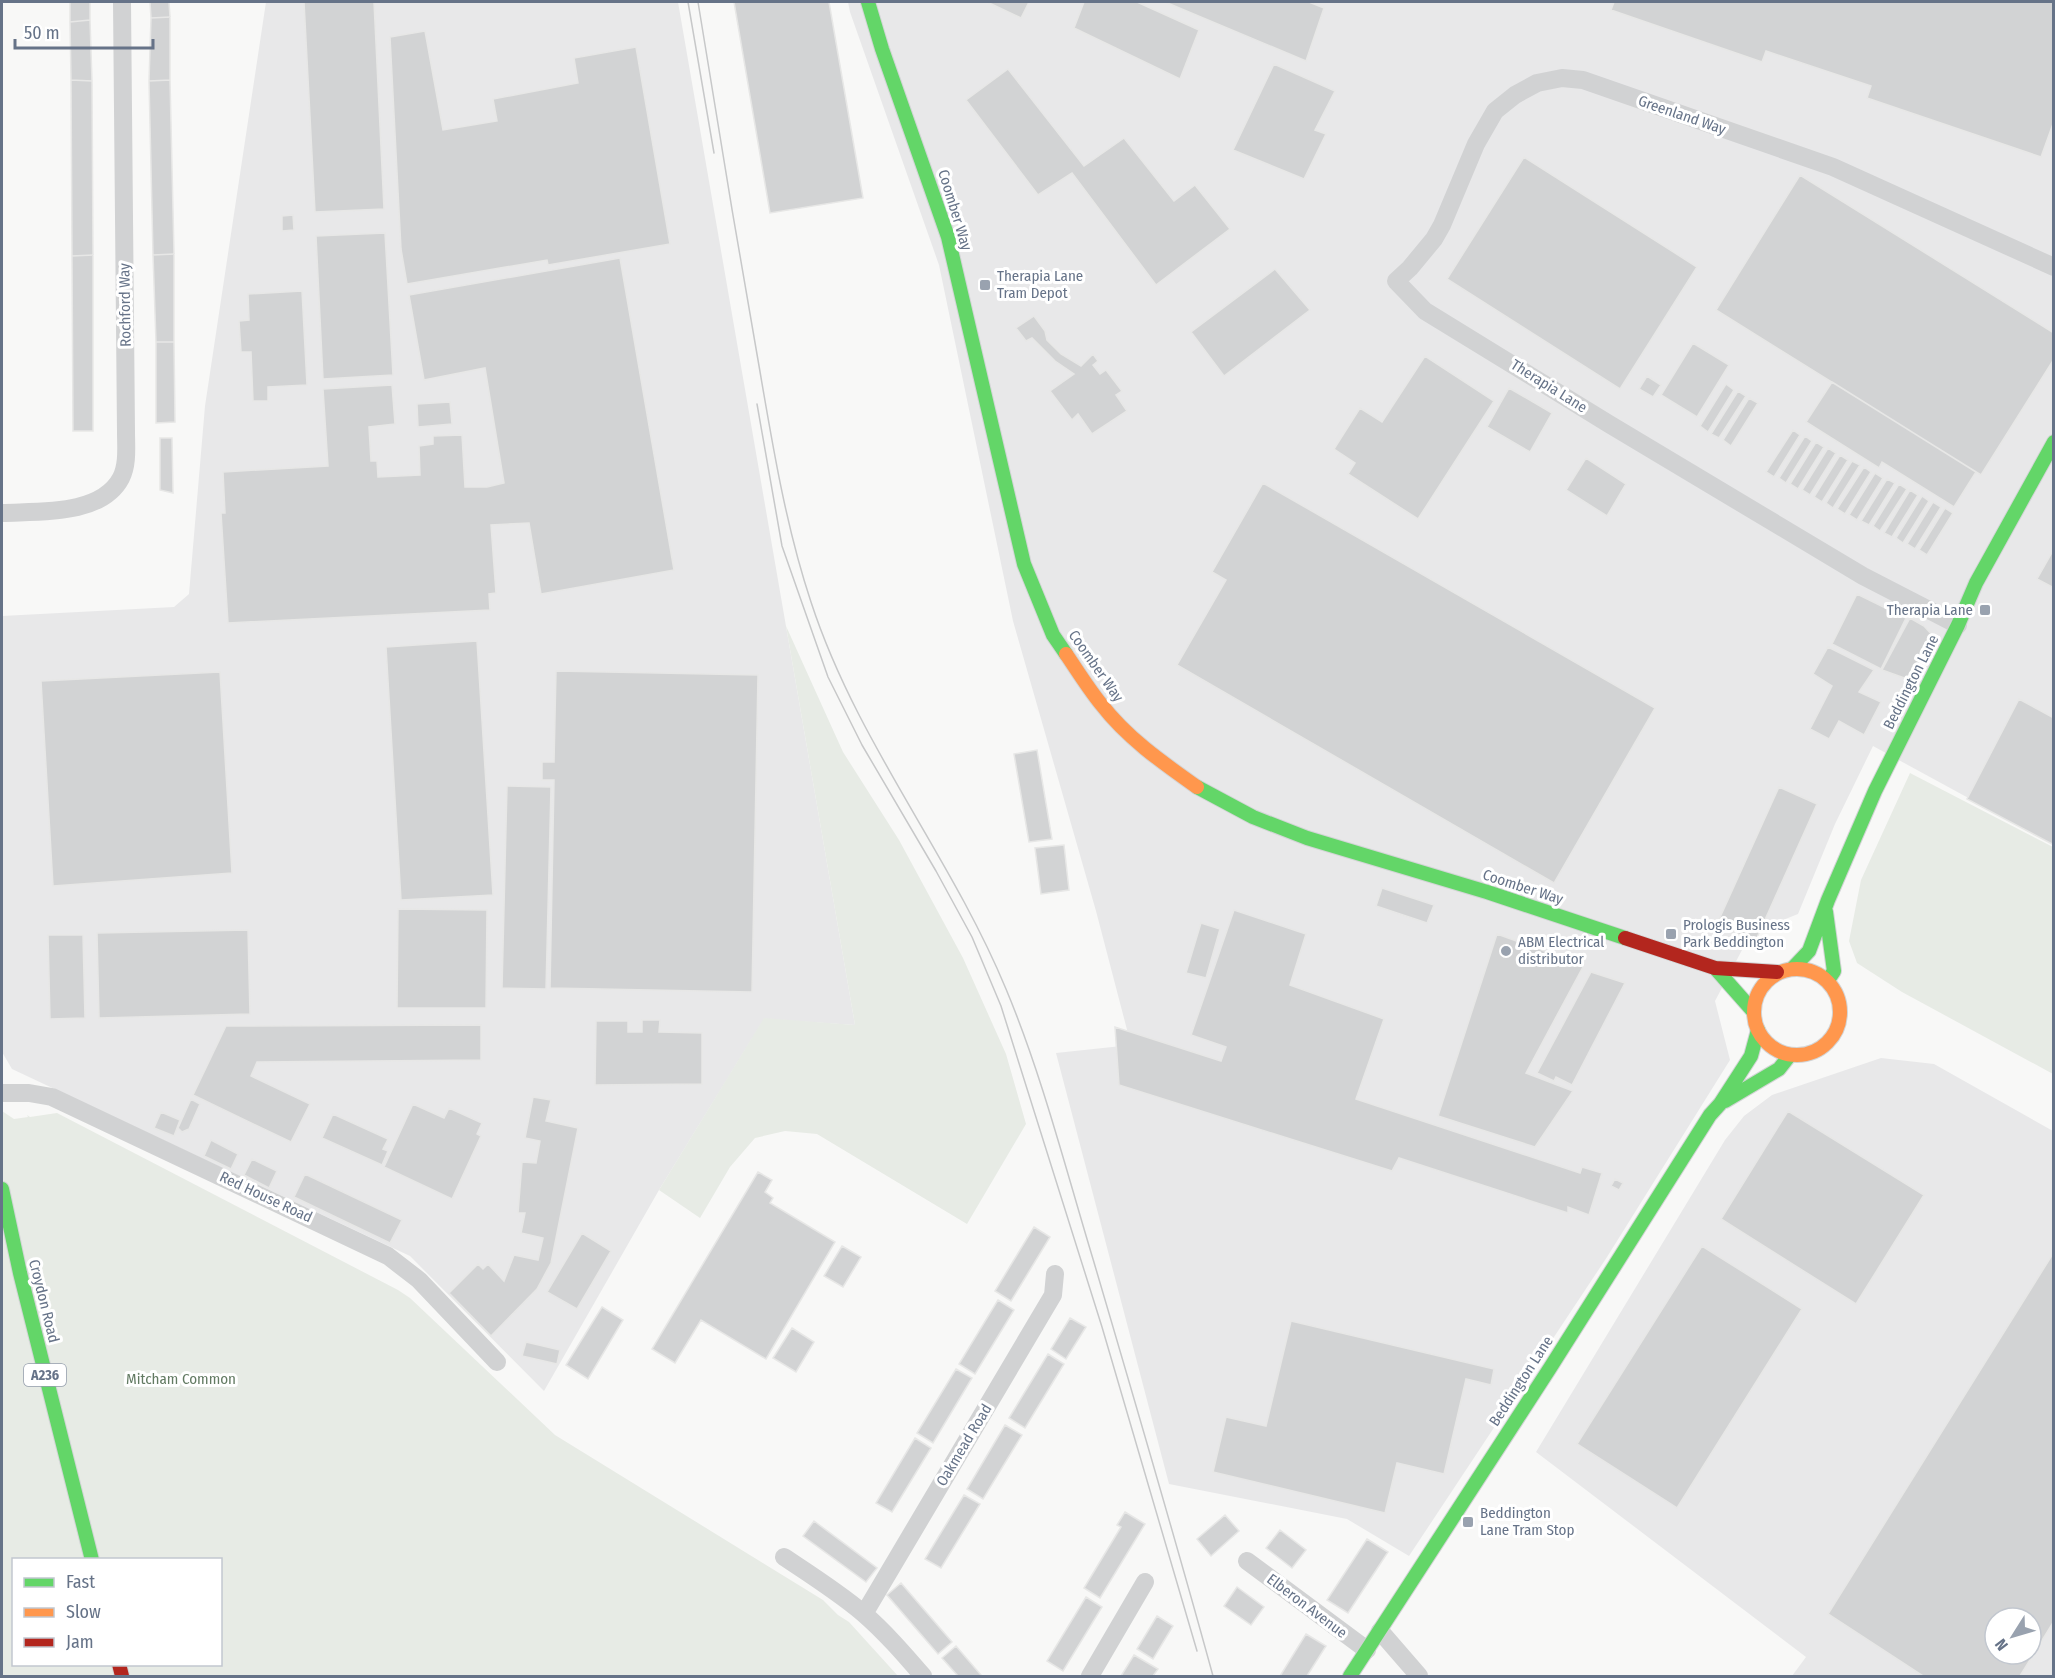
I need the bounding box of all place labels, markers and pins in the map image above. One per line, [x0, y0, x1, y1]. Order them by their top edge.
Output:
place label: Therapia Lane Tram Depot [997, 267, 1083, 302]
marker: Therapia Lane Tram Depot [978, 278, 992, 292]
place label: Therapia Lane [1887, 601, 1973, 619]
marker: Therapia Lane [1978, 603, 1992, 617]
place label: Prologis Business Park Beddington [1683, 916, 1790, 951]
marker: Prologis Business Park Beddington [1664, 927, 1678, 941]
place label: ABM Electrical distributor [1518, 933, 1604, 968]
marker: ABM Electrical distributor [1499, 944, 1513, 958]
place label: Beddington Lane Tram Stop [1480, 1504, 1574, 1539]
marker: Beddington Lane Tram Stop [1461, 1515, 1475, 1529]

